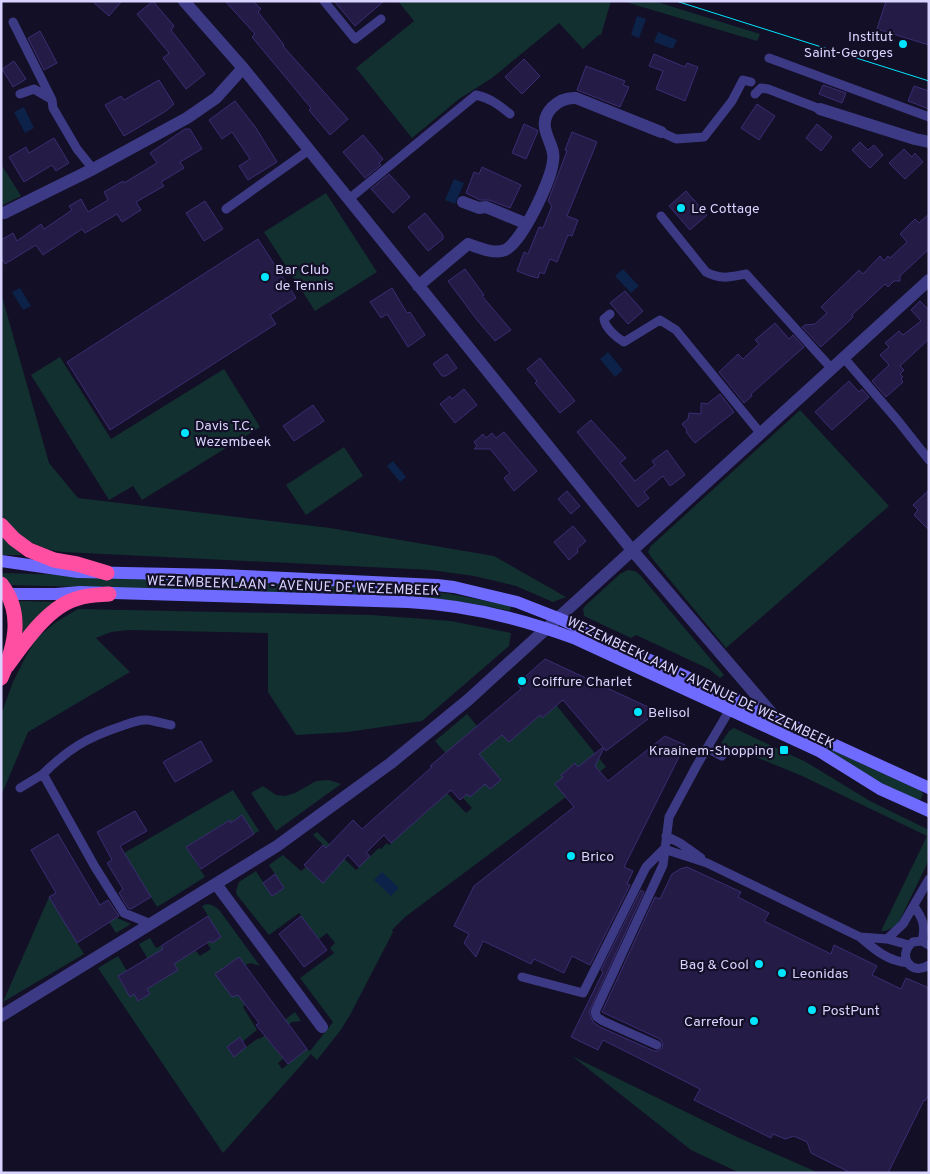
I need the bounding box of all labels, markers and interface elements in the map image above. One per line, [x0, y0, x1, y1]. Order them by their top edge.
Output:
place label: Institut Saint-Georges [804, 29, 893, 62]
marker: Institut Saint-Georges [897, 38, 909, 50]
place label: Le Cottage [691, 201, 760, 218]
marker: Le Cottage [675, 202, 687, 214]
place label: Bar Club de Tennis [275, 262, 334, 295]
marker: Bar Club de Tennis [259, 271, 271, 283]
place label: Davis T.C. Wezembeek [195, 418, 271, 451]
marker: Davis T.C. Wezembeek [179, 427, 191, 439]
street label: WEZEMBEEKLAAN - AVENUE DE WEZEMBEEK [146, 573, 440, 600]
street label: WEZEMBEEKLAAN - AVENUE DE WEZEMBEEK [564, 614, 837, 753]
place label: Coiffure Charlet [532, 674, 632, 691]
marker: Coiffure Charlet [516, 675, 528, 687]
place label: Belisol [648, 705, 690, 722]
marker: Belisol [632, 706, 644, 718]
place label: Kraainem-Shopping [649, 743, 774, 760]
marker: Kraainem-Shopping [778, 744, 790, 756]
place label: Brico [581, 849, 614, 866]
marker: Brico [565, 850, 577, 862]
place label: Bag & Cool [680, 957, 749, 974]
marker: Bag & Cool [753, 958, 765, 970]
place label: Leonidas [792, 966, 849, 983]
marker: Leonidas [776, 967, 788, 979]
place label: PostPunt [822, 1003, 880, 1020]
marker: PostPunt [806, 1004, 818, 1016]
place label: Carrefour [684, 1014, 745, 1031]
marker: Carrefour [748, 1015, 760, 1027]

